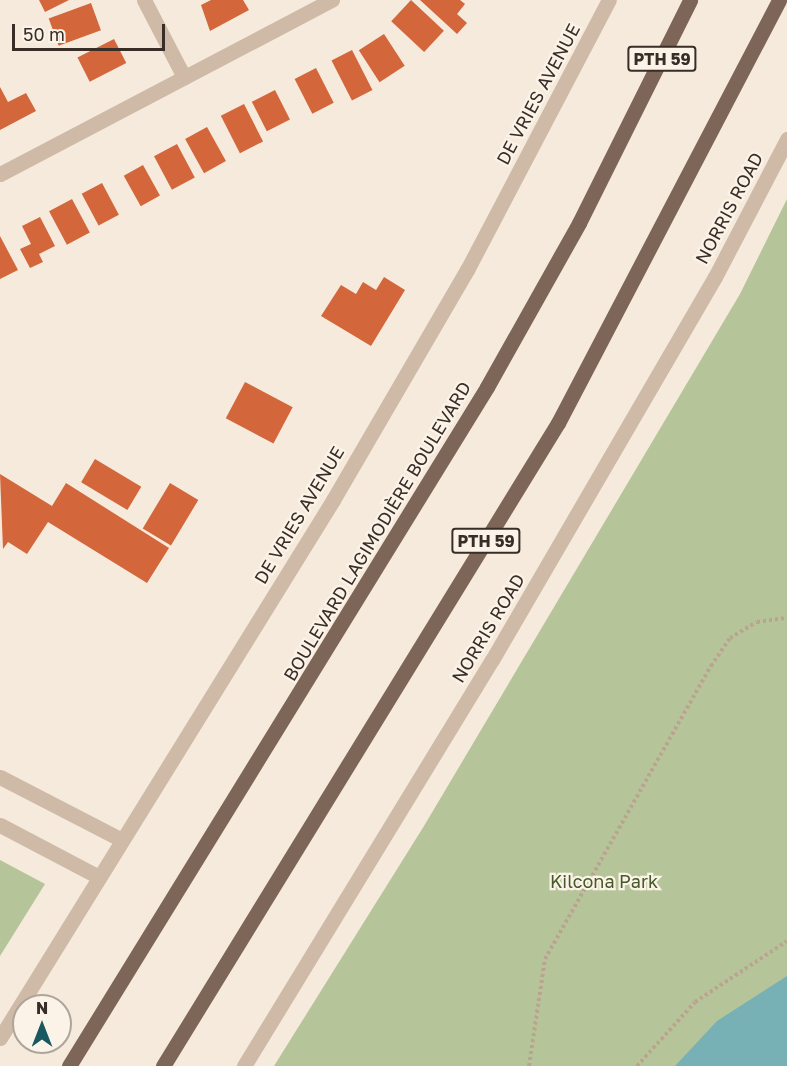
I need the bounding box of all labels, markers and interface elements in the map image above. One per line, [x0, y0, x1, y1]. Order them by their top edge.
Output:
scale bar [15, 12, 168, 50]
street label: DE VRIES AVENUE [492, 20, 584, 168]
text: 50 m [23, 23, 65, 45]
road number: PTH 59 [626, 46, 698, 72]
street label: NORRIS ROAD [691, 149, 767, 267]
street label: BOULEVARD LAGIMODIÈRE BOULEVARD [279, 377, 475, 685]
street label: DE VRIES AVENUE [249, 442, 349, 588]
road number: PTH 59 [450, 528, 522, 554]
street label: NORRIS ROAD [447, 570, 529, 686]
park label: Kilcona Park [550, 870, 658, 892]
north arrow [12, 994, 72, 1054]
text: N [36, 998, 48, 1018]

